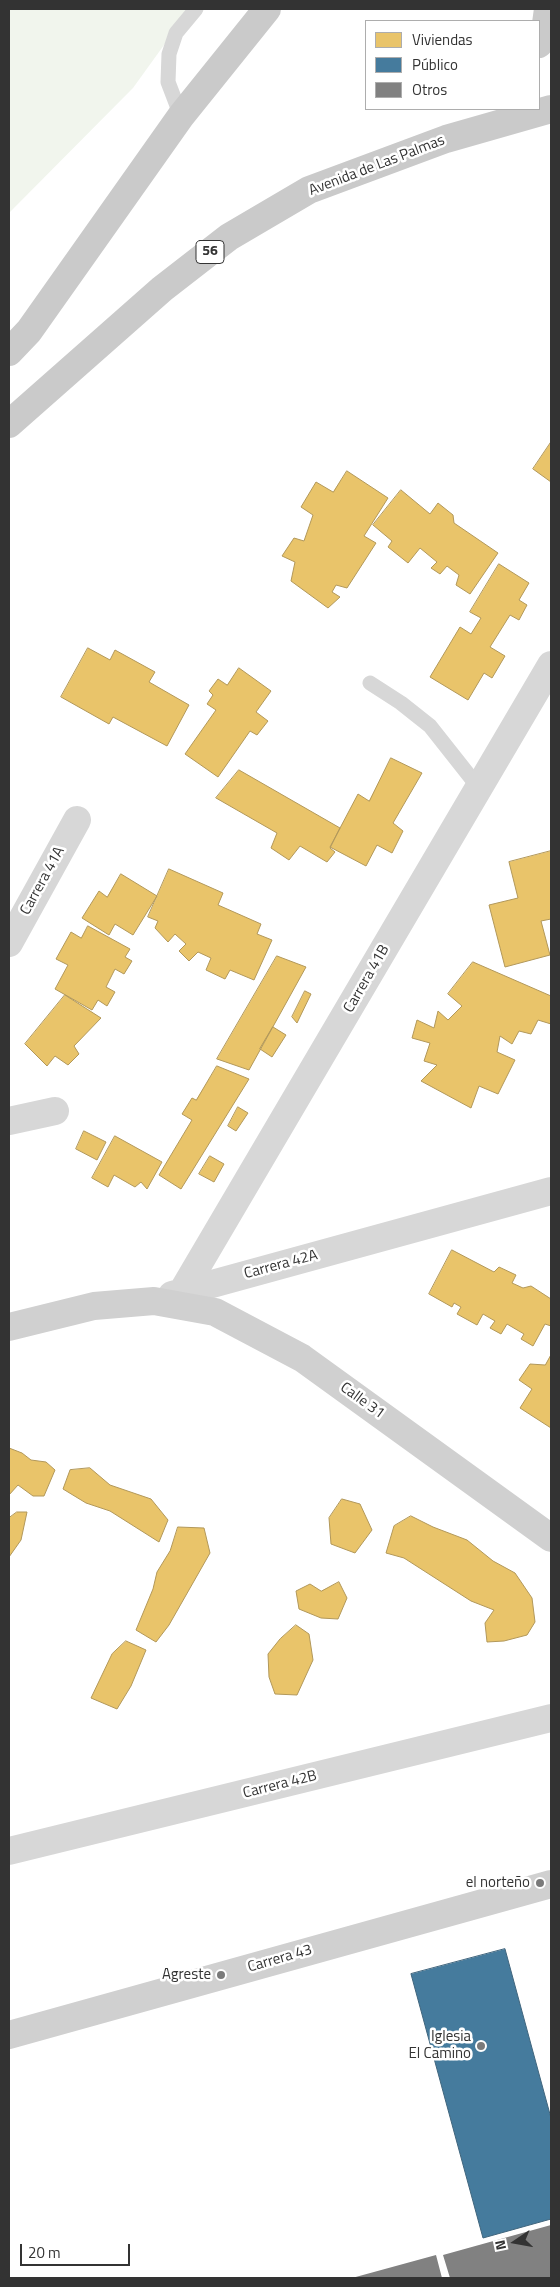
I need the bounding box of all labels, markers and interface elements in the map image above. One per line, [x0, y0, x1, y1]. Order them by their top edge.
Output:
legend [365, 20, 540, 110]
text: Viviendas [412, 28, 473, 51]
text: Público [412, 53, 458, 76]
text: Otros [412, 78, 447, 101]
street label: Avenida de Las Palmas [307, 132, 447, 200]
road number: 56 [196, 240, 224, 264]
street label: Carrera 41A [17, 844, 69, 918]
street label: Carrera 41B [340, 942, 394, 1016]
street label: Carrera 42A [242, 1247, 320, 1283]
street label: Calle 31 [336, 1379, 388, 1423]
street label: Carrera 42B [241, 1767, 319, 1803]
place label: el norteño [466, 1874, 530, 1892]
marker: el norteño [534, 1877, 546, 1889]
street label: Carrera 43 [246, 1941, 314, 1977]
place label: Agreste [162, 1966, 211, 1984]
marker: Agreste [215, 1969, 227, 1981]
place label: Iglesia El Camino [408, 2028, 471, 2063]
marker: Iglesia El Camino [475, 2040, 487, 2052]
north arrow [490, 2217, 540, 2267]
scale bar [22, 2234, 132, 2266]
text: N [489, 2238, 511, 2252]
text: 20 m [28, 2241, 61, 2264]

